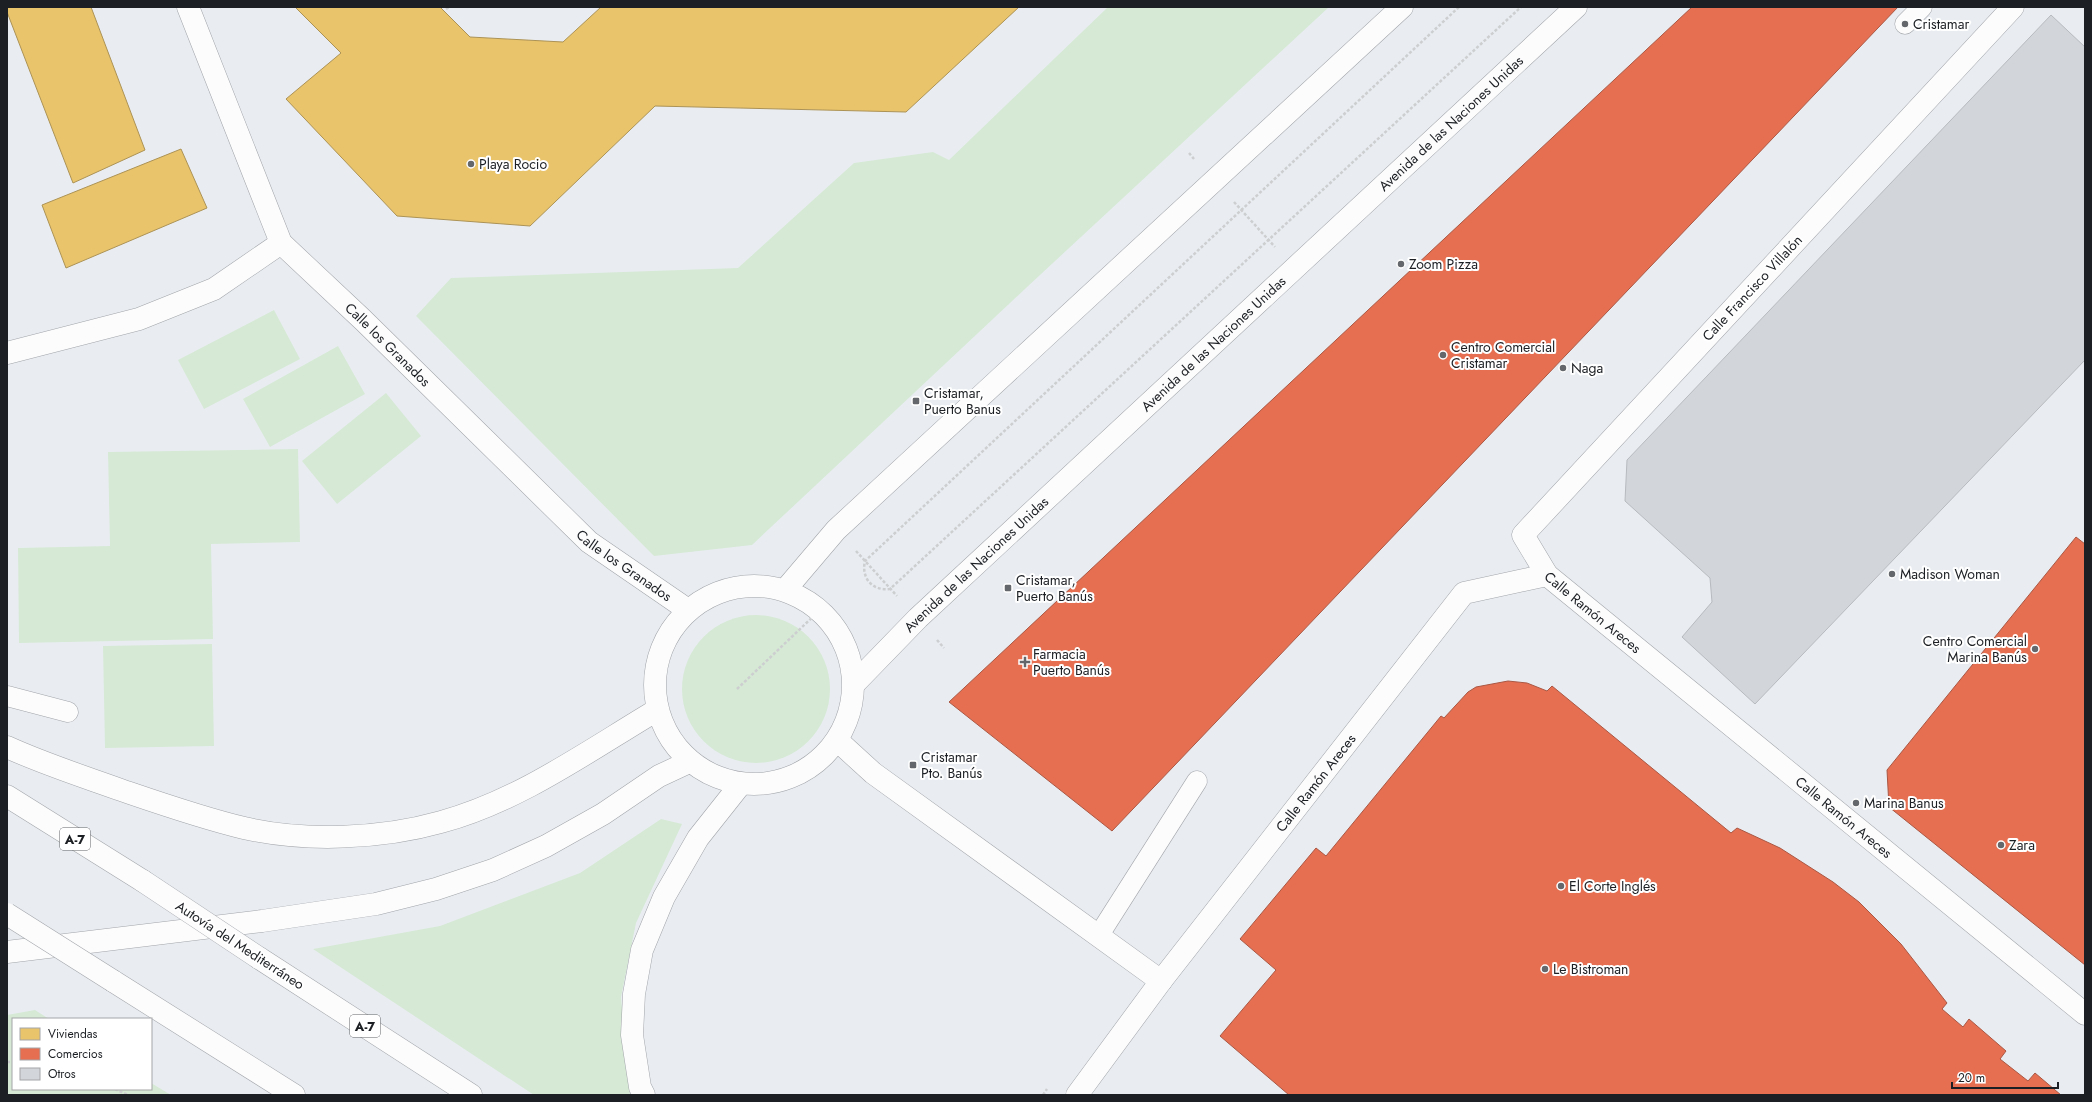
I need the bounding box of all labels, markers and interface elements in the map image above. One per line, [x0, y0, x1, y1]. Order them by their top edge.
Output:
place label: Cristamar [1913, 14, 1969, 34]
marker: Cristamar [1900, 19, 1910, 29]
street label: Avenida de las Naciones Unidas [1374, 51, 1528, 196]
place label: Playa Rocio [479, 154, 547, 174]
marker: Playa Rocio [466, 159, 476, 169]
street label: Calle Francisco Villalón [1697, 231, 1807, 345]
place label: Zoom Pizza [1409, 254, 1478, 274]
marker: Zoom Pizza [1396, 259, 1406, 269]
street label: Avenida de las Naciones Unidas [1137, 271, 1290, 416]
street label: Calle los Granados [340, 298, 435, 391]
place label: Centro Comercial Cristamar [1451, 337, 1555, 373]
marker: Centro Comercial Cristamar [1438, 350, 1448, 360]
place label: Naga [1571, 358, 1603, 378]
marker: Naga [1558, 363, 1568, 373]
place label: Cristamar, Puerto Banus [924, 383, 1001, 419]
marker: Cristamar, Puerto Banus [911, 396, 921, 406]
street label: Avenida de las Naciones Unidas [899, 492, 1053, 637]
street label: Calle los Granados [572, 525, 676, 606]
place label: Madison Woman [1900, 564, 2000, 584]
street label: Calle Ramón Areces [1540, 567, 1646, 658]
marker: Madison Woman [1887, 569, 1897, 579]
place label: Cristamar, Puerto Banús [1016, 570, 1093, 606]
marker: Cristamar, Puerto Banús [1003, 583, 1013, 593]
place label: Centro Comercial Marina Banús [1923, 631, 2027, 667]
place label: Farmacia Puerto Banús [1033, 644, 1110, 680]
marker: Centro Comercial Marina Banús [2030, 644, 2040, 654]
marker: Farmacia Puerto Banús [1020, 657, 1030, 667]
street label: Calle Ramón Areces [1271, 729, 1361, 836]
place label: Cristamar Pto. Banús [921, 747, 983, 783]
marker: Cristamar Pto. Banús [908, 760, 918, 770]
street label: Calle Ramón Areces [1791, 772, 1897, 863]
place label: Marina Banus [1864, 793, 1944, 813]
marker: Marina Banus [1851, 798, 1861, 808]
road number: A-7 [60, 828, 90, 850]
place label: Zara [2009, 835, 2035, 855]
marker: Zara [1996, 840, 2006, 850]
place label: El Corte Inglés [1569, 876, 1656, 896]
marker: El Corte Inglés [1556, 881, 1566, 891]
street label: Autovía del Mediterráneo [172, 896, 309, 994]
place label: Le Bistroman [1553, 959, 1628, 979]
marker: Le Bistroman [1540, 964, 1550, 974]
road number: A-7 [350, 1015, 380, 1037]
legend [12, 1018, 152, 1090]
text: Viviendas [48, 1025, 98, 1043]
text: Comercios [48, 1045, 103, 1063]
scale bar [1952, 1064, 2058, 1090]
text: Otros [48, 1065, 76, 1083]
text: 20 m [1958, 1069, 1985, 1087]

